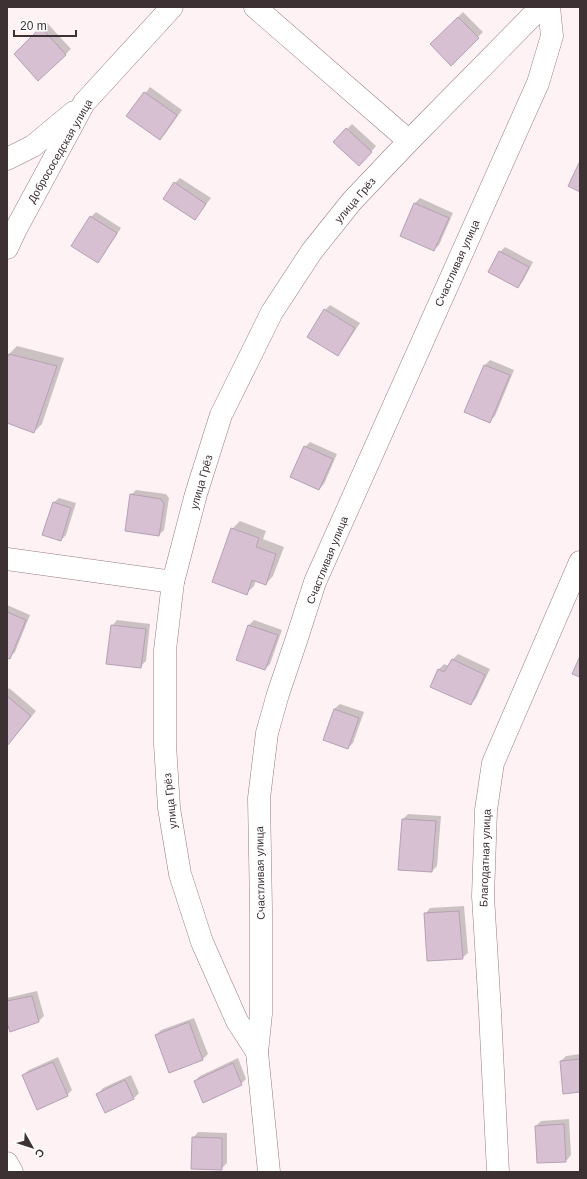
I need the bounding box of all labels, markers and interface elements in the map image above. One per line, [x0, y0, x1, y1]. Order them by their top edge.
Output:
scale bar [14, 12, 76, 38]
text: 20 m [20, 19, 47, 33]
street label: Добрососедская улица [25, 96, 95, 205]
street label: улица Грёз [332, 175, 378, 225]
street label: Счастливая улица [432, 217, 482, 308]
street label: улица Грёз [188, 453, 214, 511]
street label: Счастливая улица [304, 514, 350, 606]
street label: улица Грёз [161, 773, 179, 829]
street label: Благодатная улица [477, 808, 493, 907]
street label: Счастливая улица [253, 825, 267, 920]
north arrow [12, 1127, 52, 1167]
text: С [33, 1146, 47, 1160]

